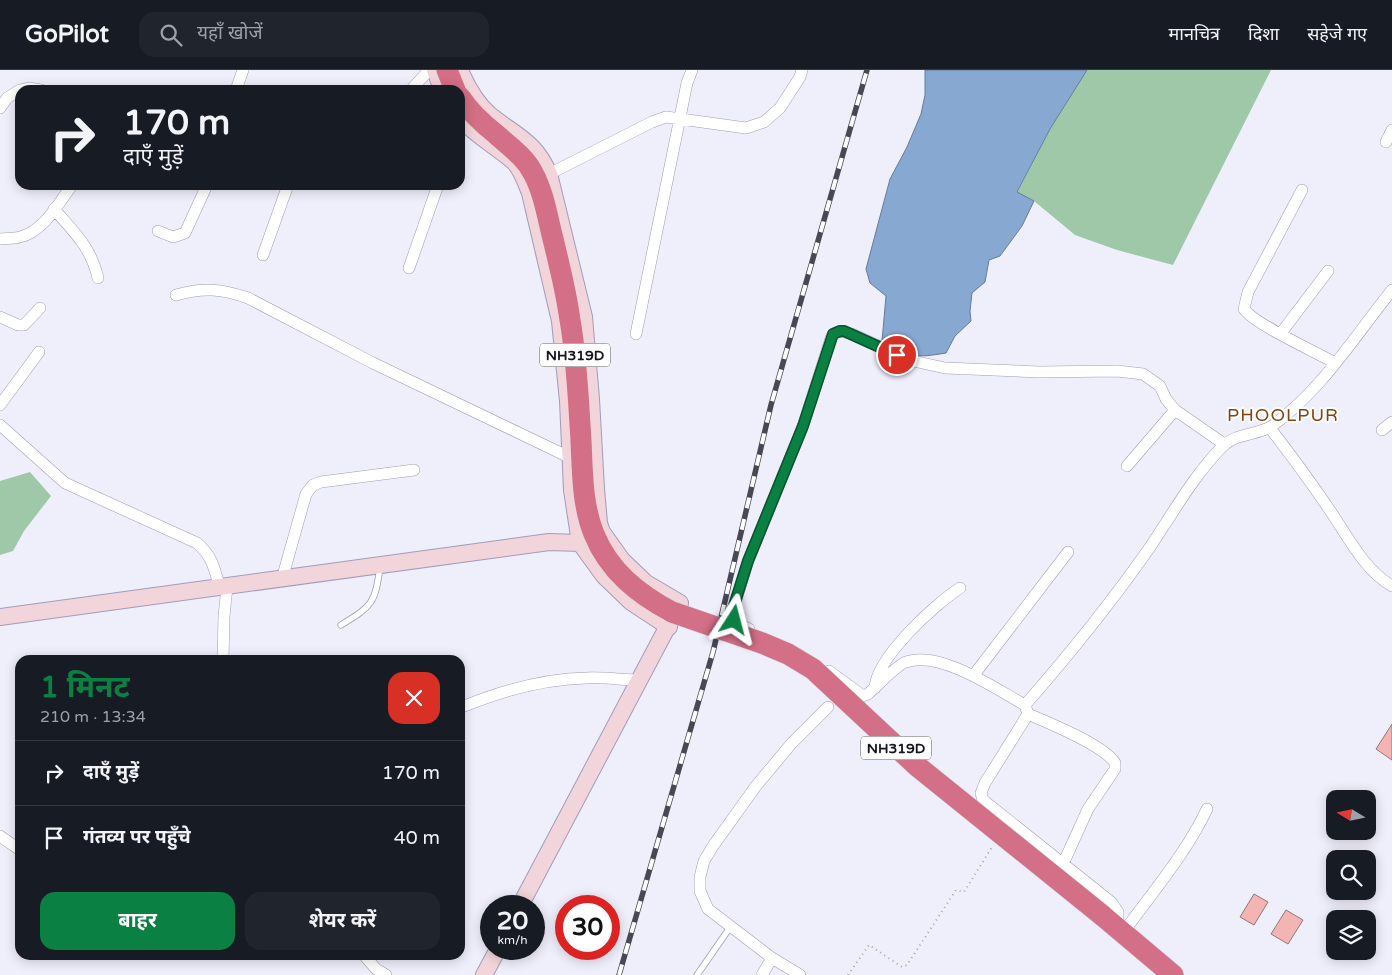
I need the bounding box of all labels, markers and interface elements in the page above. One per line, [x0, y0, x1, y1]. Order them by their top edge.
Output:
search box [139, 12, 489, 57]
text: GoPilot [25, 20, 109, 49]
icon: search [157, 21, 185, 49]
text: यहाँ खोजें [197, 22, 263, 44]
text: मानचित्र [1169, 23, 1220, 45]
text: दिशा [1248, 23, 1279, 45]
text: सहेजे गए [1307, 23, 1367, 45]
text: 170 m [123, 102, 230, 144]
icon: right [40, 105, 105, 170]
text: दाएँ मुड़ें [123, 144, 183, 170]
pin [876, 334, 918, 376]
icon: arrive [883, 341, 911, 369]
road number: NH319D [540, 344, 610, 366]
district label: PHOOLPUR [1227, 404, 1339, 426]
position arrow [707, 593, 759, 645]
text: 1 मिनट [40, 669, 130, 706]
button: close [388, 672, 440, 724]
text: 210 m · 13:34 [40, 707, 146, 727]
road number: NH319D [861, 736, 931, 760]
icon: right [40, 759, 68, 787]
text: दाएँ मुड़ें [83, 761, 139, 783]
text: 170 m [382, 762, 440, 784]
north arrow [1326, 790, 1376, 840]
map controls [1326, 790, 1376, 960]
icon: arrive [40, 824, 68, 852]
text: गंतव्य पर पहुँचे [83, 826, 191, 848]
text: 40 m [394, 827, 440, 849]
button: search [1326, 850, 1376, 900]
button: बाहर [40, 892, 235, 950]
button: शेयर करें [245, 892, 440, 950]
speed limit sign: 30 [555, 895, 620, 960]
text: 20 [497, 906, 528, 936]
button: layers [1326, 910, 1376, 960]
text: km/h [497, 933, 528, 947]

